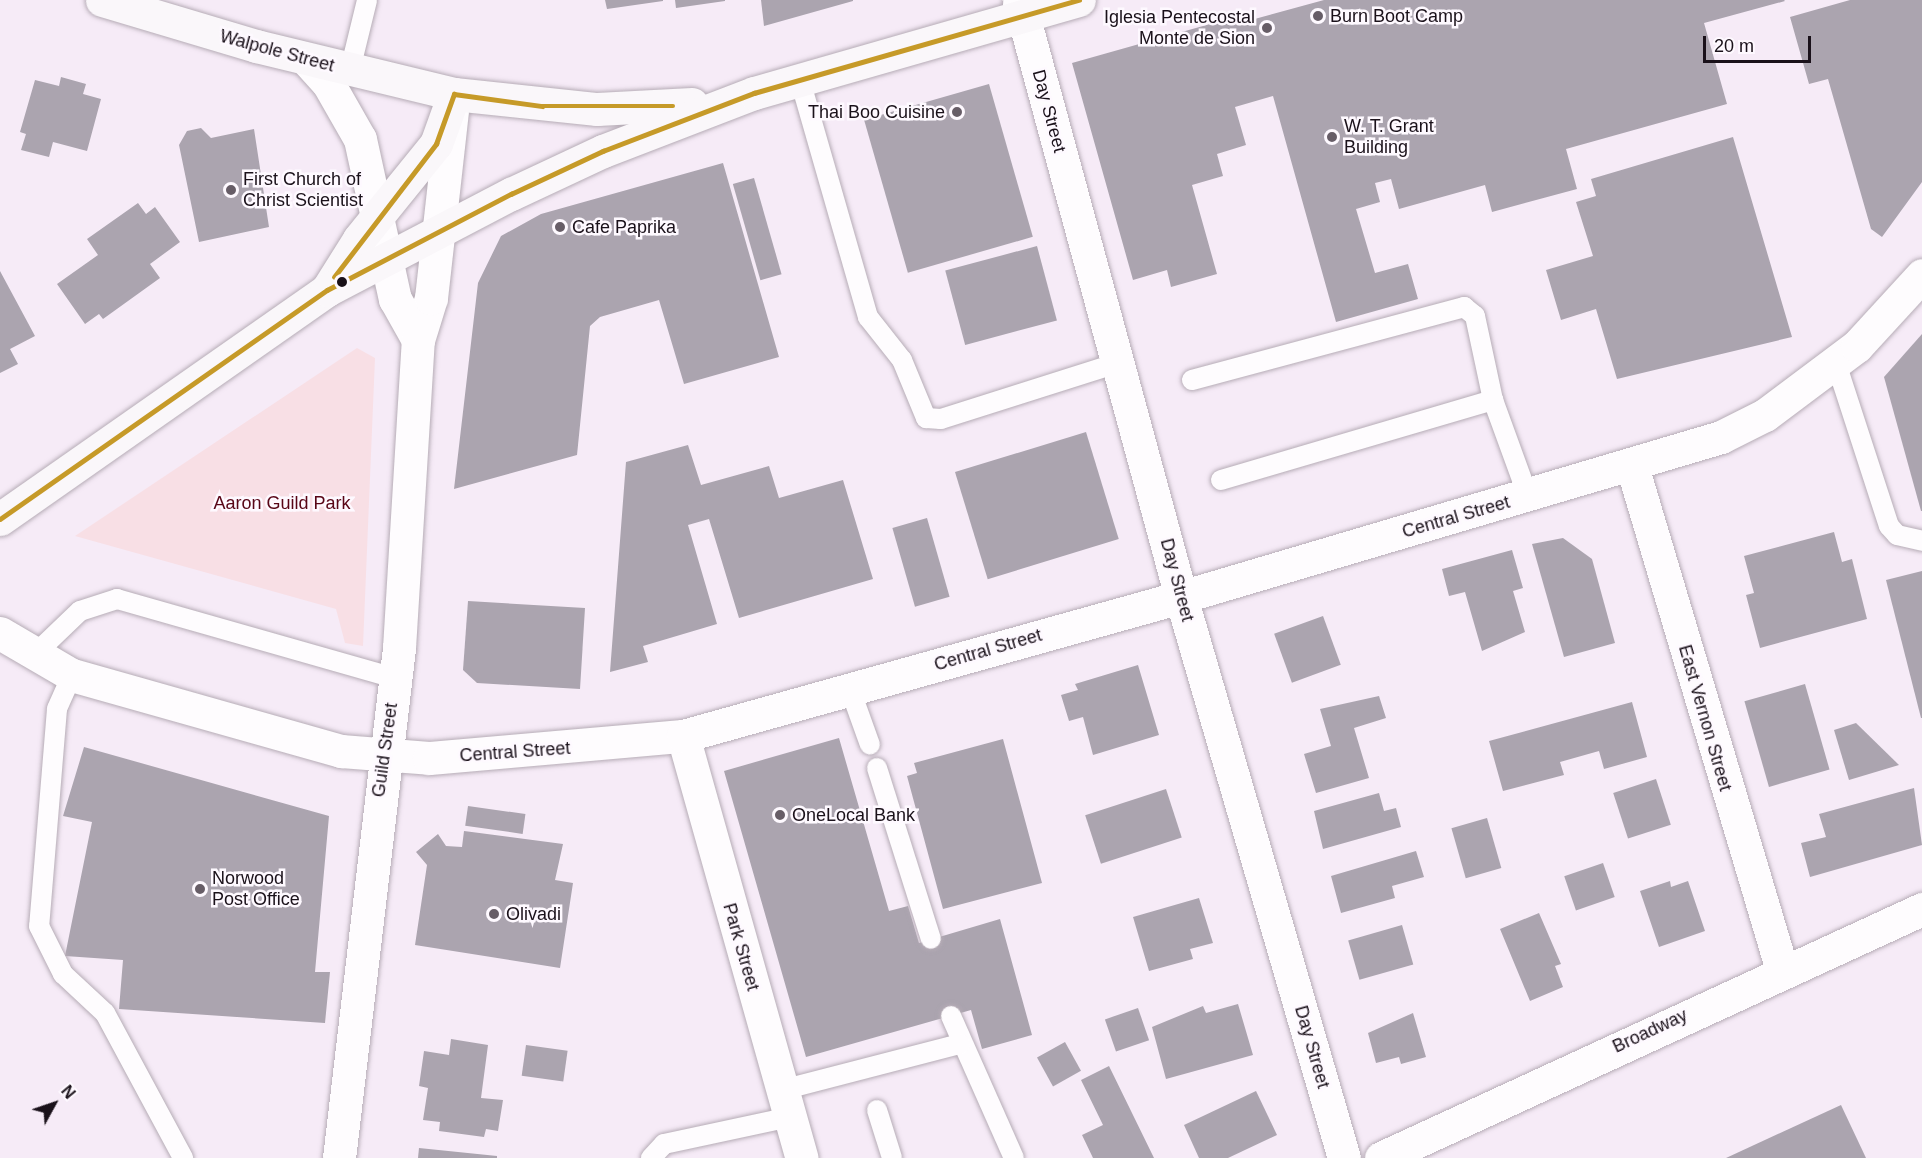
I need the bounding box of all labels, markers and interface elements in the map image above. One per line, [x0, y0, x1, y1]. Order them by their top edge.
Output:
place label: Burn Boot Camp [1330, 5, 1463, 27]
place label: Iglesia Pentecostal Monte de Sion [1104, 7, 1255, 50]
marker: Burn Boot Camp [1311, 9, 1325, 23]
marker: Iglesia Pentecostal Monte de Sion [1260, 21, 1274, 35]
scale bar [1706, 24, 1814, 62]
street label: Walpole Street [218, 25, 336, 77]
text: 20 m [1714, 36, 1754, 56]
street label: Day Street [1028, 67, 1070, 155]
place label: Thai Boo Cuisine [808, 101, 945, 123]
marker: Thai Boo Cuisine [950, 105, 964, 119]
place label: W. T. Grant Building [1344, 116, 1434, 158]
marker: W. T. Grant Building [1325, 130, 1339, 144]
place label: First Church of Christ Scientist [243, 169, 363, 212]
marker: First Church of Christ Scientist [224, 183, 238, 197]
place label: Cafe Paprika [572, 216, 676, 238]
marker: Cafe Paprika [553, 220, 567, 234]
unlabelled marker [336, 276, 348, 288]
street label: Central Street [1400, 491, 1512, 543]
park label: Aaron Guild Park [213, 492, 351, 514]
street label: Day Street [1156, 536, 1198, 624]
street label: Central Street [932, 624, 1044, 676]
street label: East Vernon Street [1674, 642, 1736, 794]
street label: Guild Street [368, 701, 402, 799]
street label: Central Street [459, 737, 571, 767]
place label: OneLocal Bank [792, 804, 915, 826]
marker: OneLocal Bank [773, 808, 787, 822]
place label: Norwood Post Office [212, 868, 300, 910]
marker: Norwood Post Office [193, 882, 207, 896]
street label: Park Street [718, 901, 764, 993]
place label: Olivadi [506, 903, 561, 925]
marker: Olivadi [487, 907, 501, 921]
street label: Day Street [1290, 1003, 1334, 1091]
street label: Broadway [1609, 1004, 1691, 1058]
north arrow [24, 1074, 84, 1134]
text: N [58, 1082, 78, 1102]

